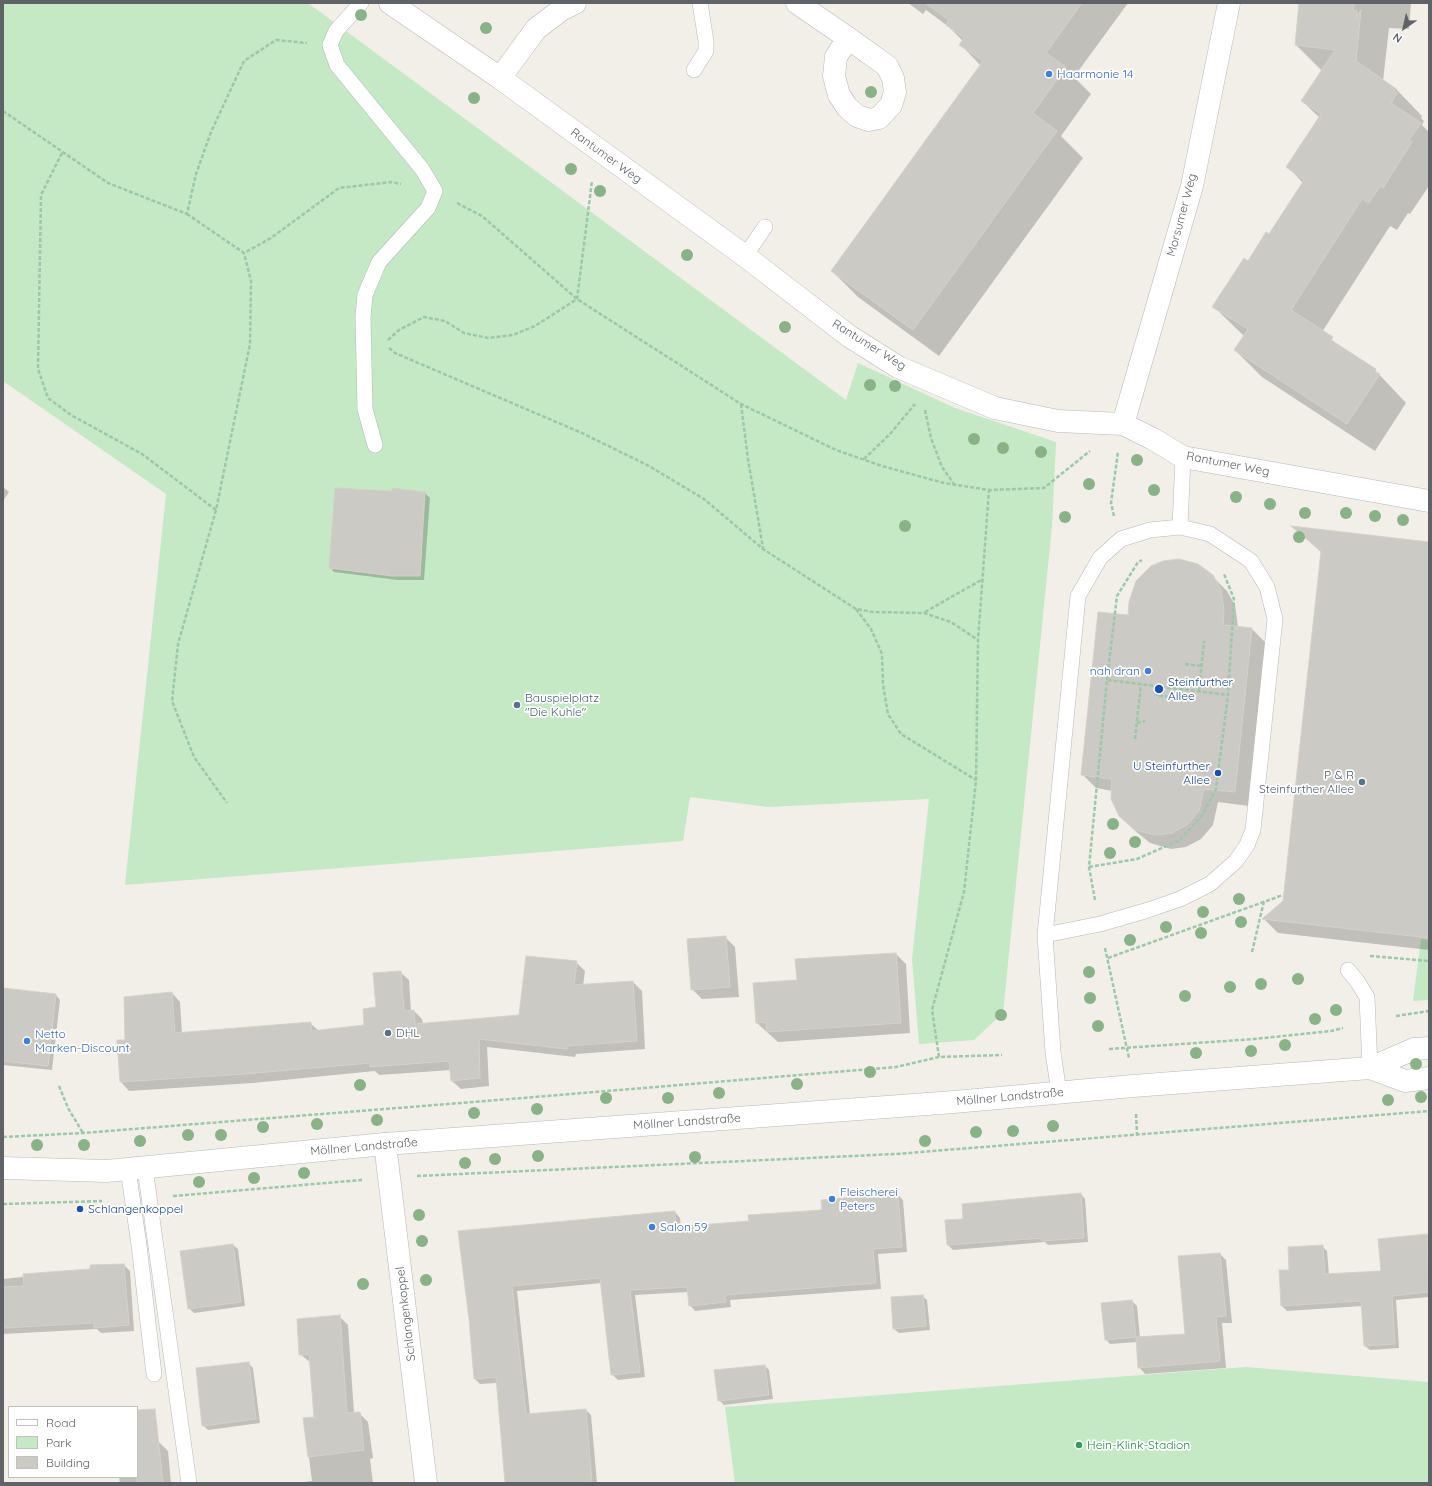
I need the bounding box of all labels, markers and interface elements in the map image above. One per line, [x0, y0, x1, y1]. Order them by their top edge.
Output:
north arrow [1384, 8, 1424, 48]
text: N [1390, 30, 1405, 46]
place label: Haarmonie 14 [1057, 67, 1133, 81]
marker: Haarmonie 14 [1044, 69, 1054, 79]
street label: Rantumer Weg [568, 125, 644, 187]
street label: Morsumer Weg [1164, 172, 1200, 258]
street label: Rantumer Weg [829, 317, 909, 373]
street label: Rantumer Weg [1185, 449, 1271, 479]
place label: nah dran [1090, 664, 1140, 678]
marker: nah dran [1143, 666, 1153, 676]
place label: Steinfurther Allee [1168, 675, 1233, 703]
marker: Steinfurther Allee [1153, 683, 1165, 695]
place label: Bauspielplatz "Die Kuhle" [525, 691, 599, 719]
marker: Bauspielplatz "Die Kuhle" [512, 700, 522, 710]
place label: U Steinfurther Allee [1133, 759, 1210, 787]
marker: U Steinfurther Allee [1213, 768, 1223, 778]
place label: P & R Steinfurther Allee [1259, 768, 1354, 796]
marker: P & R Steinfurther Allee [1357, 777, 1367, 787]
place label: DHL [396, 1026, 420, 1040]
place label: Netto Marken-Discount [35, 1027, 129, 1055]
marker: DHL [383, 1028, 393, 1038]
marker: Netto Marken-Discount [22, 1036, 32, 1046]
street label: Möllner Landstraße [956, 1085, 1064, 1109]
street label: Möllner Landstraße [633, 1111, 741, 1133]
street label: Möllner Landstraße [310, 1135, 418, 1159]
place label: Fleischerei Peters [840, 1185, 898, 1213]
marker: Fleischerei Peters [827, 1194, 837, 1204]
place label: Schlangenkoppel [88, 1202, 183, 1216]
marker: Schlangenkoppel [75, 1204, 85, 1214]
place label: Salon 59 [660, 1220, 707, 1234]
marker: Salon 59 [647, 1222, 657, 1232]
street label: Schlangenkoppel [393, 1266, 419, 1362]
legend [8, 1406, 138, 1478]
text: Road [46, 1415, 76, 1430]
text: Park [46, 1435, 71, 1450]
place label: Hein-Klink-Stadion [1087, 1438, 1190, 1452]
marker: Hein-Klink-Stadion [1074, 1440, 1084, 1450]
text: Building [46, 1455, 90, 1470]

